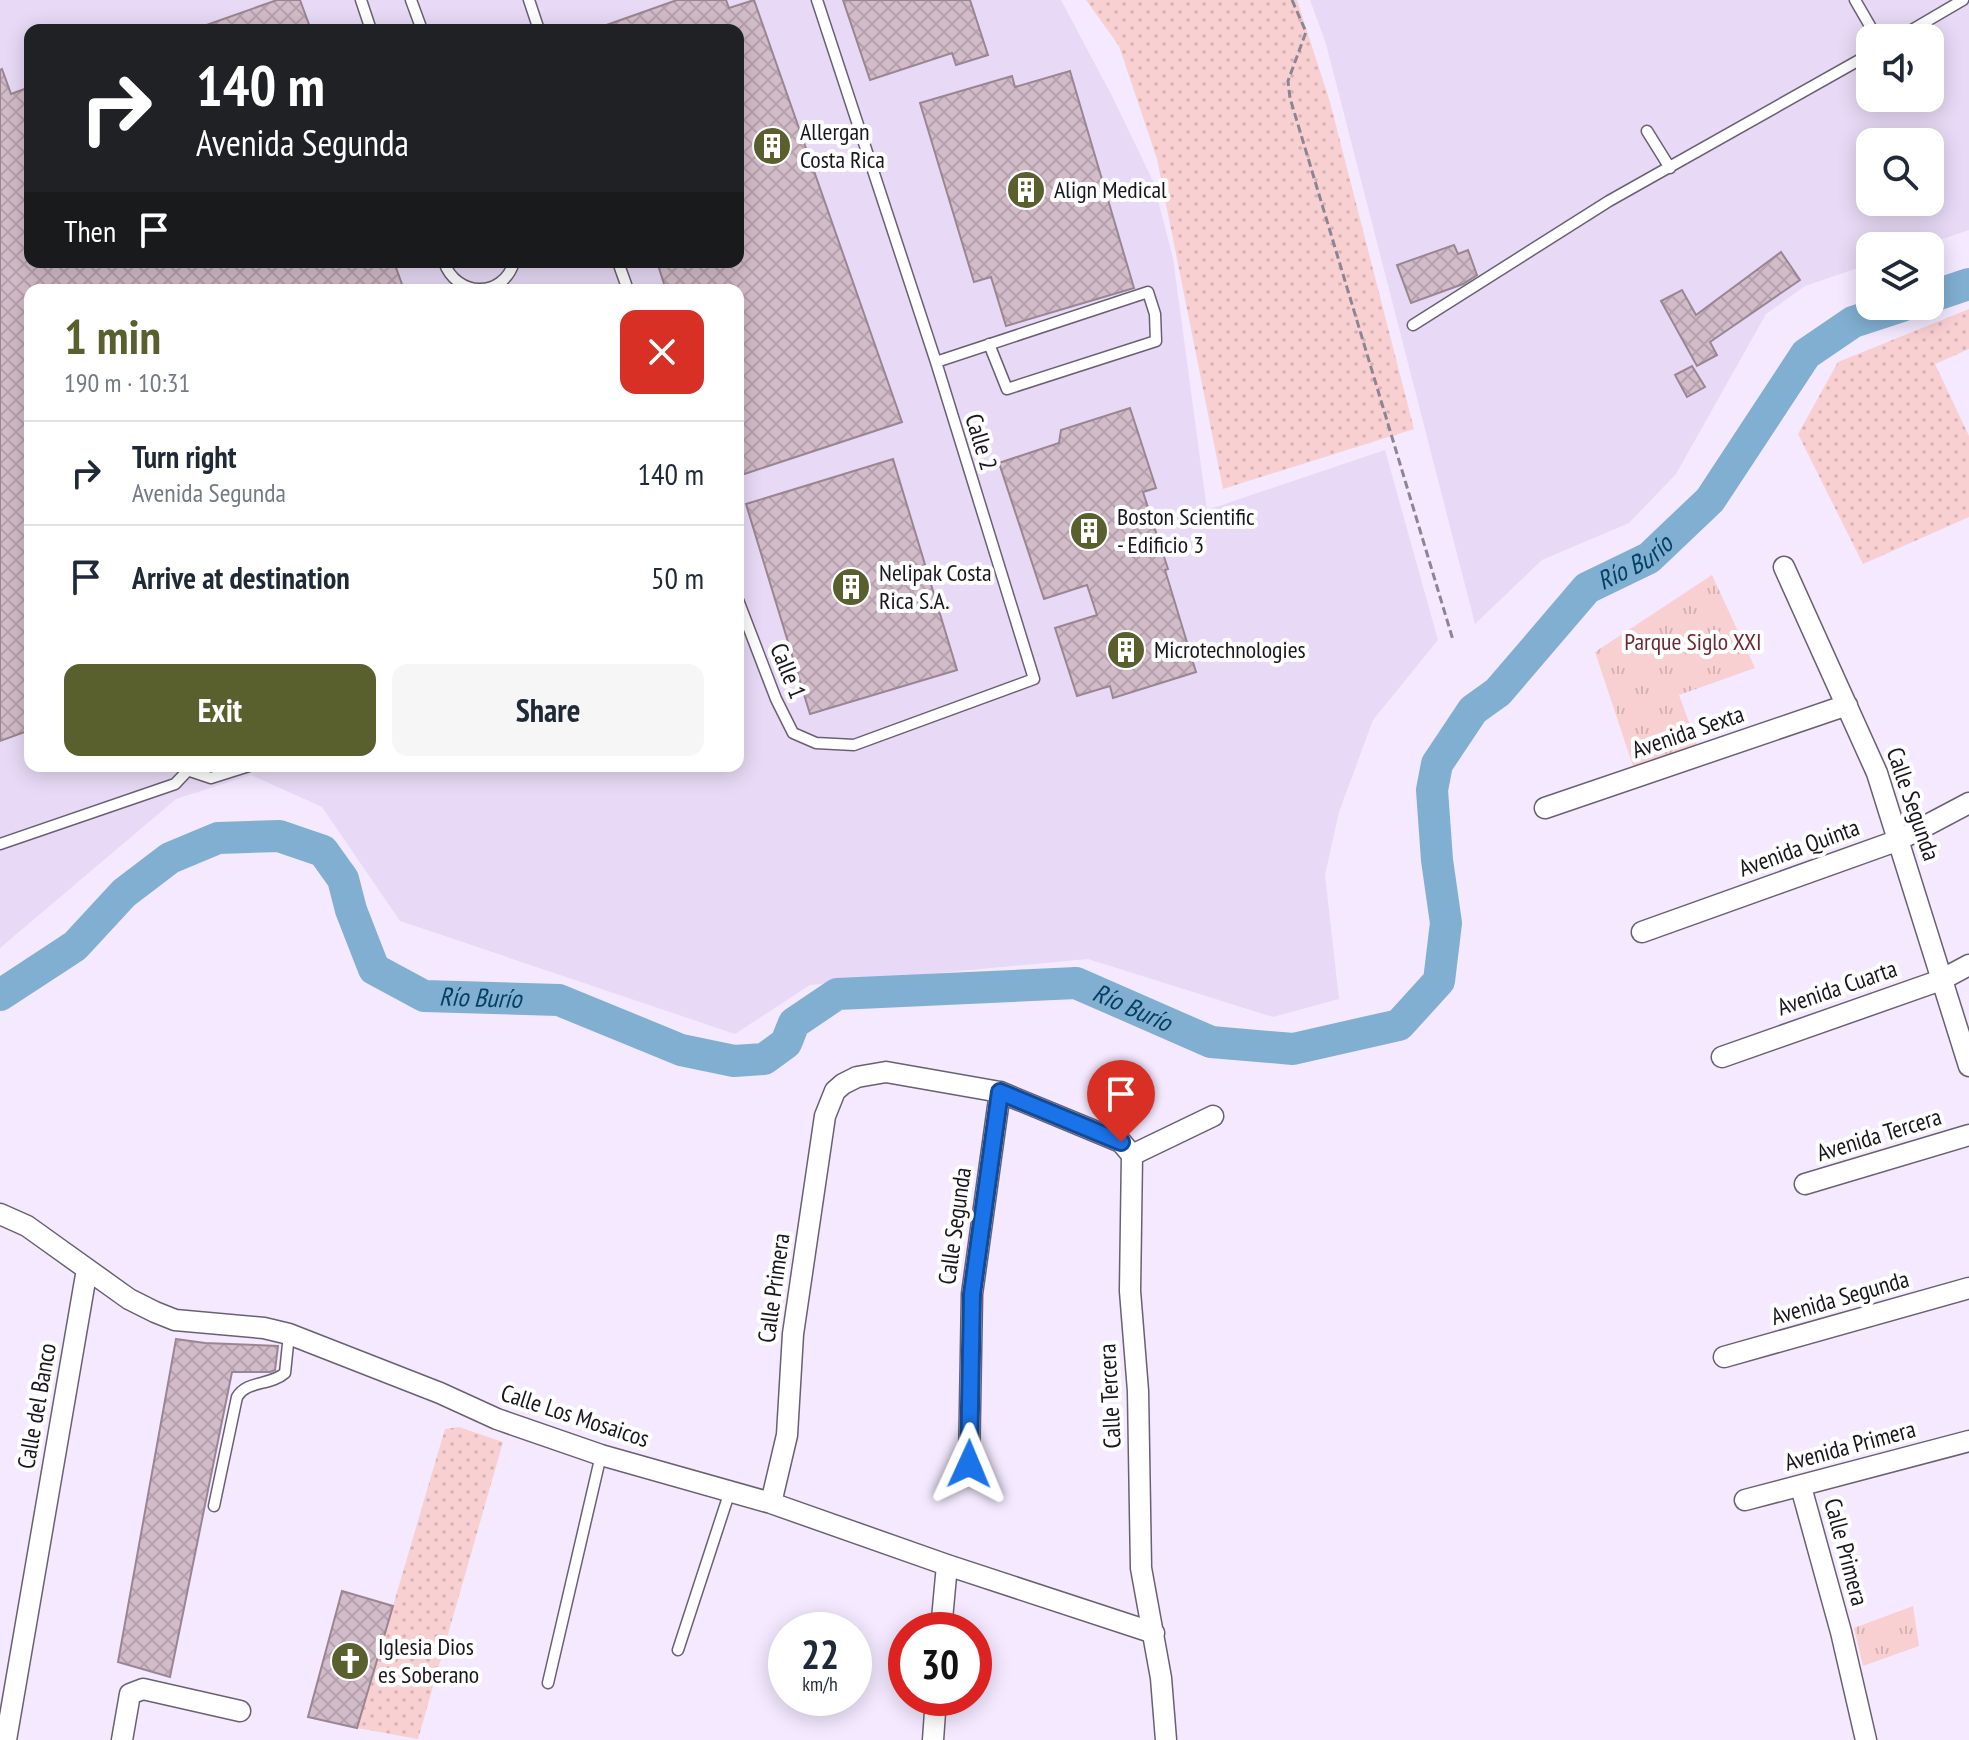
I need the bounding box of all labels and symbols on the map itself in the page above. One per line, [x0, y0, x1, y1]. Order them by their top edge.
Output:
place label: Allergan Costa Rica [800, 116, 885, 175]
building icon: Allergan Costa Rica [751, 125, 793, 167]
building icon: Align Medical [1005, 169, 1047, 211]
place label: Align Medical [1054, 174, 1167, 205]
street label: Calle 2 [958, 410, 1005, 474]
place label: Boston Scientific - Edificio 3 [1117, 501, 1255, 560]
building icon: Boston Scientific - Edificio 3 [1068, 510, 1110, 552]
water label: Río Burío [1591, 526, 1681, 597]
place label: Nelipak Costa Rica S.A. [879, 557, 992, 616]
building icon: Nelipak Costa Rica S.A. [830, 566, 872, 608]
park label: Parque Siglo XXI [1624, 626, 1762, 657]
building icon: Microtechnologies [1105, 629, 1147, 671]
place label: Microtechnologies [1154, 634, 1306, 665]
street label: Calle 1 [763, 638, 814, 703]
street label: Avenida Sexta [1628, 698, 1748, 765]
street label: Calle Segunda [1880, 743, 1947, 865]
street label: Avenida Quinta [1734, 811, 1863, 884]
street label: Avenida Cuarta [1773, 953, 1901, 1022]
water label: Río Burío [1088, 975, 1178, 1039]
water label: Río Burío [439, 979, 524, 1015]
pin [1087, 1060, 1155, 1142]
street label: Avenida Tercera [1813, 1101, 1945, 1168]
street label: Calle Segunda [931, 1165, 978, 1286]
street label: Calle Primera [750, 1231, 797, 1345]
street label: Avenida Segunda [1767, 1263, 1912, 1332]
street label: Calle del Banco [10, 1340, 63, 1471]
street label: Calle Tercera [1091, 1343, 1128, 1449]
street label: Calle Los Mosaicos [497, 1377, 653, 1454]
street label: Avenida Primera [1781, 1413, 1919, 1478]
position arrow [927, 1422, 1011, 1506]
street label: Calle Primera [1817, 1495, 1876, 1609]
speed limit sign: 30 [888, 1612, 992, 1716]
place label: Iglesia Dios es Soberano [378, 1631, 479, 1690]
church icon: Iglesia Dios es Soberano [329, 1640, 371, 1682]

